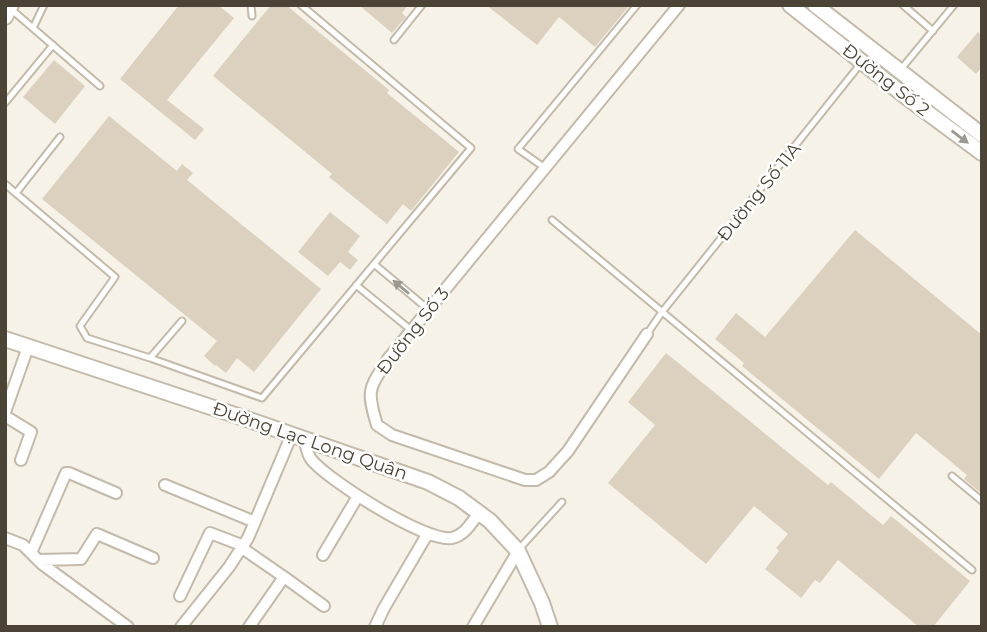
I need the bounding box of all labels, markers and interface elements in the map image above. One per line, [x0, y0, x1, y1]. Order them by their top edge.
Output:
street label: Đường Số 2 [838, 39, 934, 121]
one-way arrow [951, 130, 970, 144]
street label: Đường Số 11A [713, 138, 805, 246]
one-way arrow [393, 280, 410, 295]
street label: Đường Số 3 [372, 283, 454, 379]
street label: Đường Lạc Long Quân [210, 397, 410, 485]

